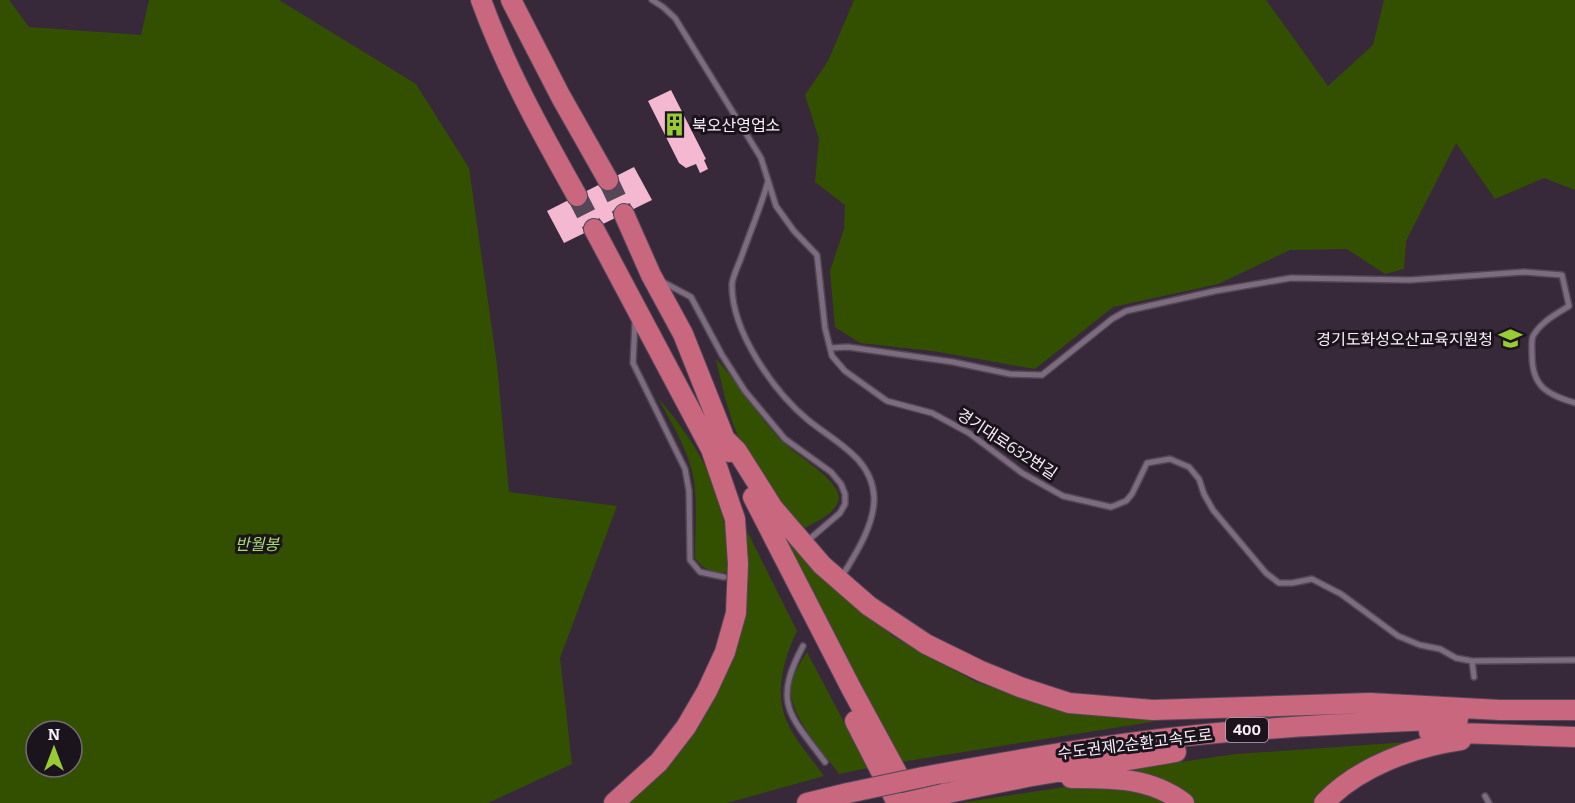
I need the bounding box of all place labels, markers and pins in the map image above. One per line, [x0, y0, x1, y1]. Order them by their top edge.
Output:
building icon: 북오산영업소 [661, 112, 687, 138]
place label: 북오산영업소 [692, 116, 780, 135]
school or university icon: 경기도화성오산교육지원청 [1498, 326, 1524, 352]
place label: 경기도화성오산교육지원청 [1316, 330, 1493, 349]

